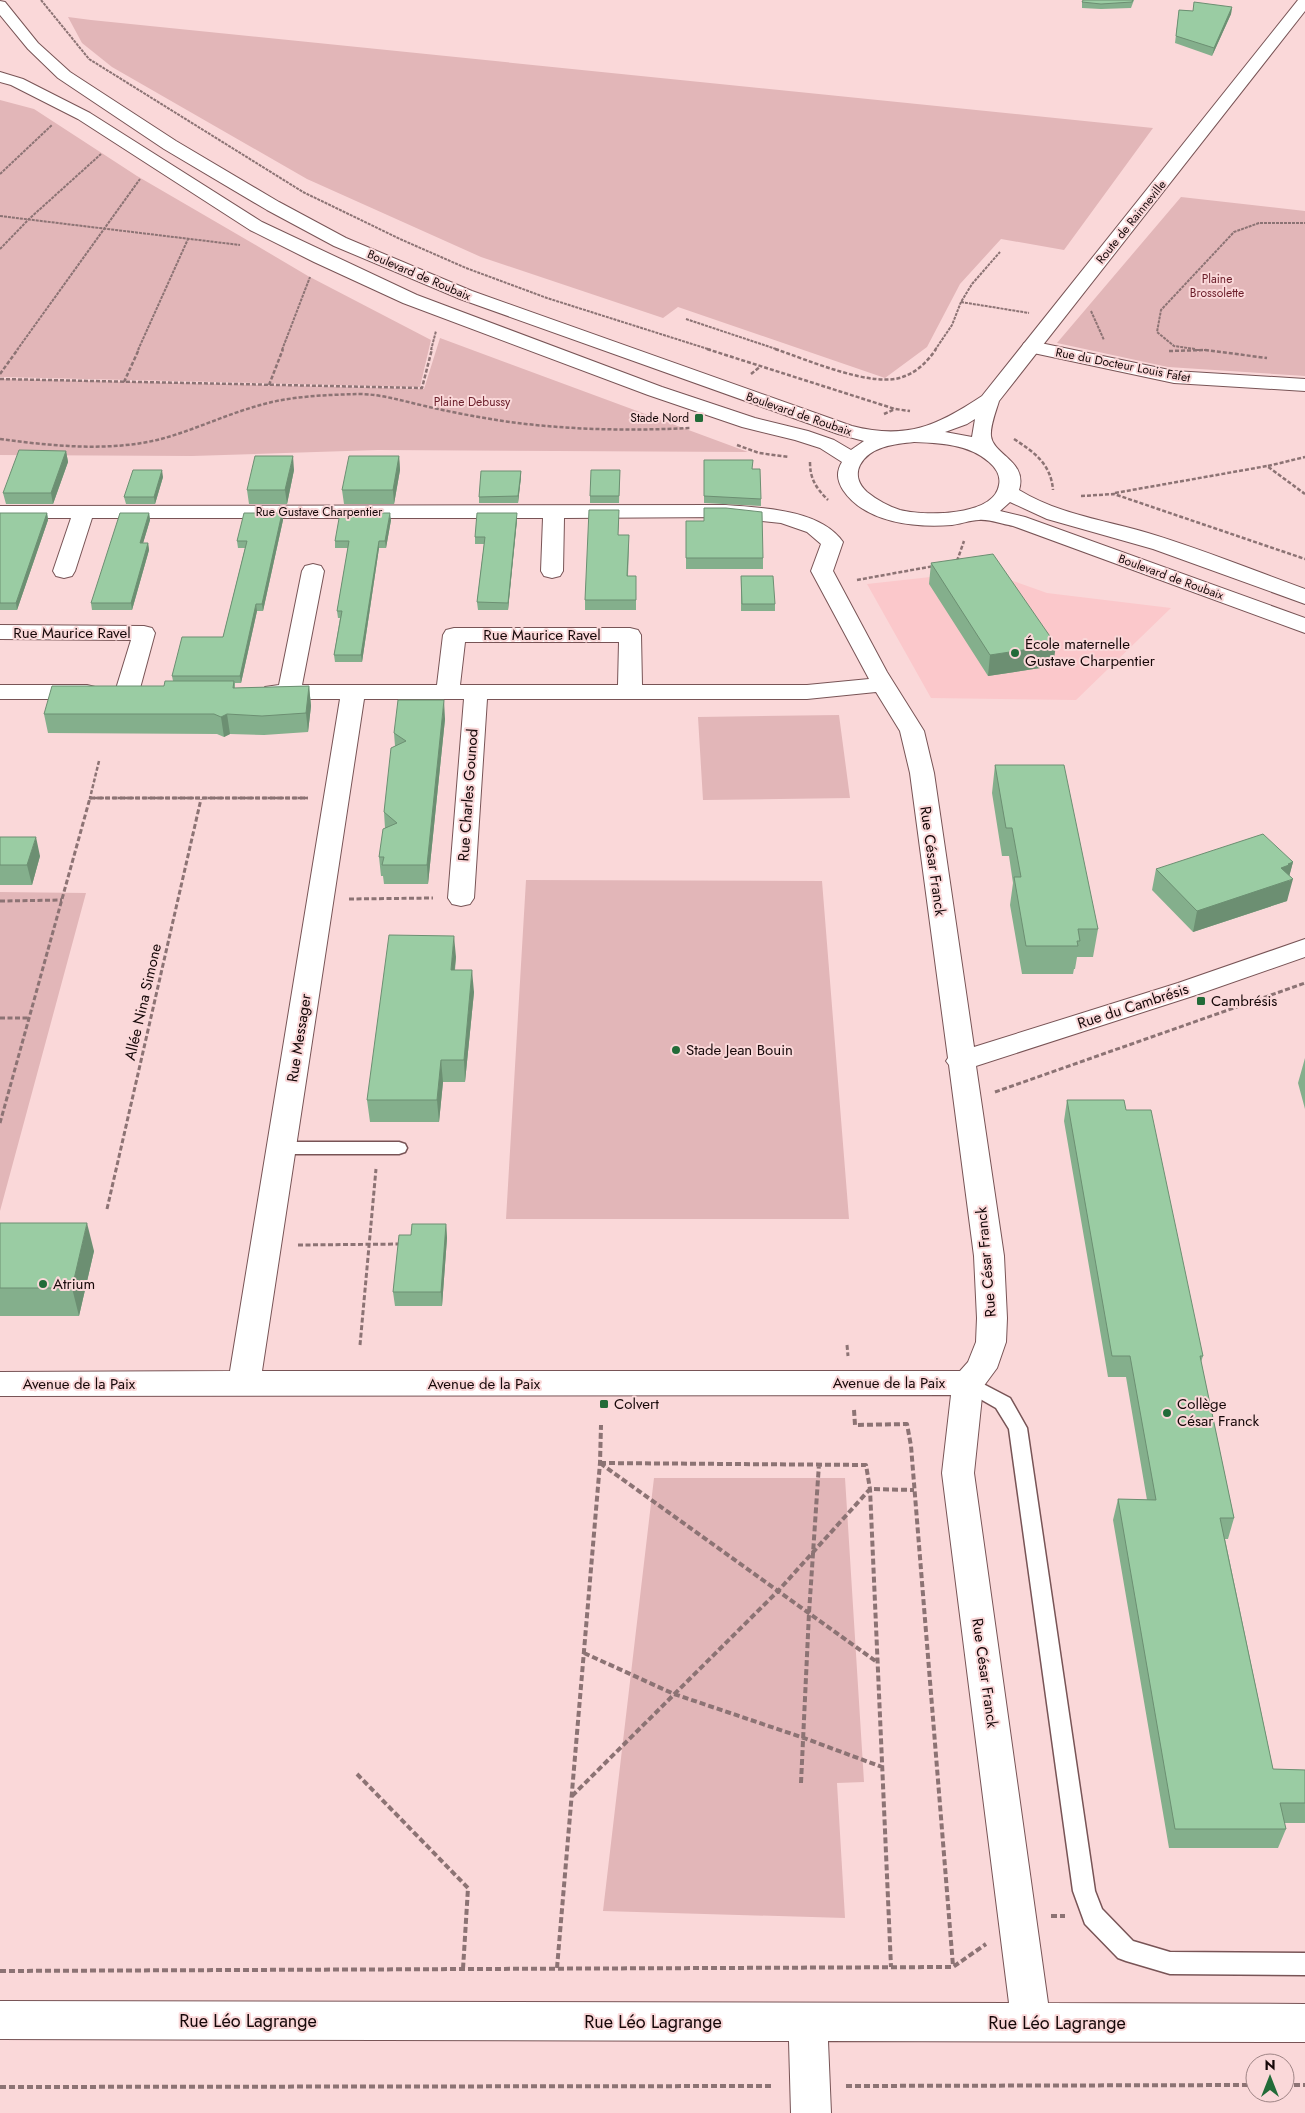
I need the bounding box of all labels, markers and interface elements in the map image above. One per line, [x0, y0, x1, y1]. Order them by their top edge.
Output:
street label: Route de Rainneville [1092, 176, 1170, 268]
street label: Boulevard de Roubaix [364, 245, 474, 305]
park label: Plaine Brossolette [1190, 270, 1244, 302]
street label: Rue du Docteur Louis Fafet [1054, 343, 1192, 387]
street label: Boulevard de Roubaix [744, 387, 855, 441]
park label: Plaine Debussy [434, 393, 511, 411]
place label: Stade Nord [630, 409, 689, 427]
marker: Stade Nord [693, 412, 705, 424]
street label: Rue Gustave Charpentier [256, 503, 383, 521]
street label: Boulevard de Roubaix [1116, 550, 1227, 605]
street label: Rue Maurice Ravel [13, 622, 131, 644]
street label: Rue Maurice Ravel [483, 624, 601, 646]
place label: École maternelle Gustave Charpentier [1025, 633, 1156, 672]
marker: École maternelle Gustave Charpentier [1009, 647, 1021, 659]
street label: Rue Charles Gounod [452, 728, 484, 862]
street label: Rue César Franck [914, 805, 952, 918]
street label: Allée Nina Simone [119, 941, 167, 1063]
street label: Rue du Cambrésis [1075, 978, 1191, 1034]
place label: Cambrésis [1211, 990, 1277, 1012]
street label: Rue Messager [281, 991, 317, 1084]
marker: Cambrésis [1195, 995, 1207, 1007]
place label: Stade Jean Bouin [686, 1039, 793, 1061]
marker: Stade Jean Bouin [670, 1044, 682, 1056]
street label: Rue César Franck [970, 1206, 1002, 1318]
place label: Atrium [53, 1273, 95, 1295]
marker: Atrium [37, 1278, 49, 1290]
street label: Avenue de la Paix [833, 1372, 946, 1394]
street label: Avenue de la Paix [23, 1373, 136, 1395]
street label: Avenue de la Paix [428, 1373, 541, 1395]
place label: Colvert [614, 1393, 659, 1415]
place label: Collège César Franck [1177, 1393, 1260, 1432]
marker: Colvert [598, 1398, 610, 1410]
marker: Collège César Franck [1161, 1407, 1173, 1419]
street label: Rue César Franck [966, 1617, 1004, 1730]
street label: Rue Léo Lagrange [179, 2008, 317, 2034]
street label: Rue Léo Lagrange [584, 2009, 722, 2035]
street label: Rue Léo Lagrange [988, 2010, 1126, 2036]
north arrow [1245, 2053, 1295, 2103]
text: N [1264, 2055, 1276, 2075]

